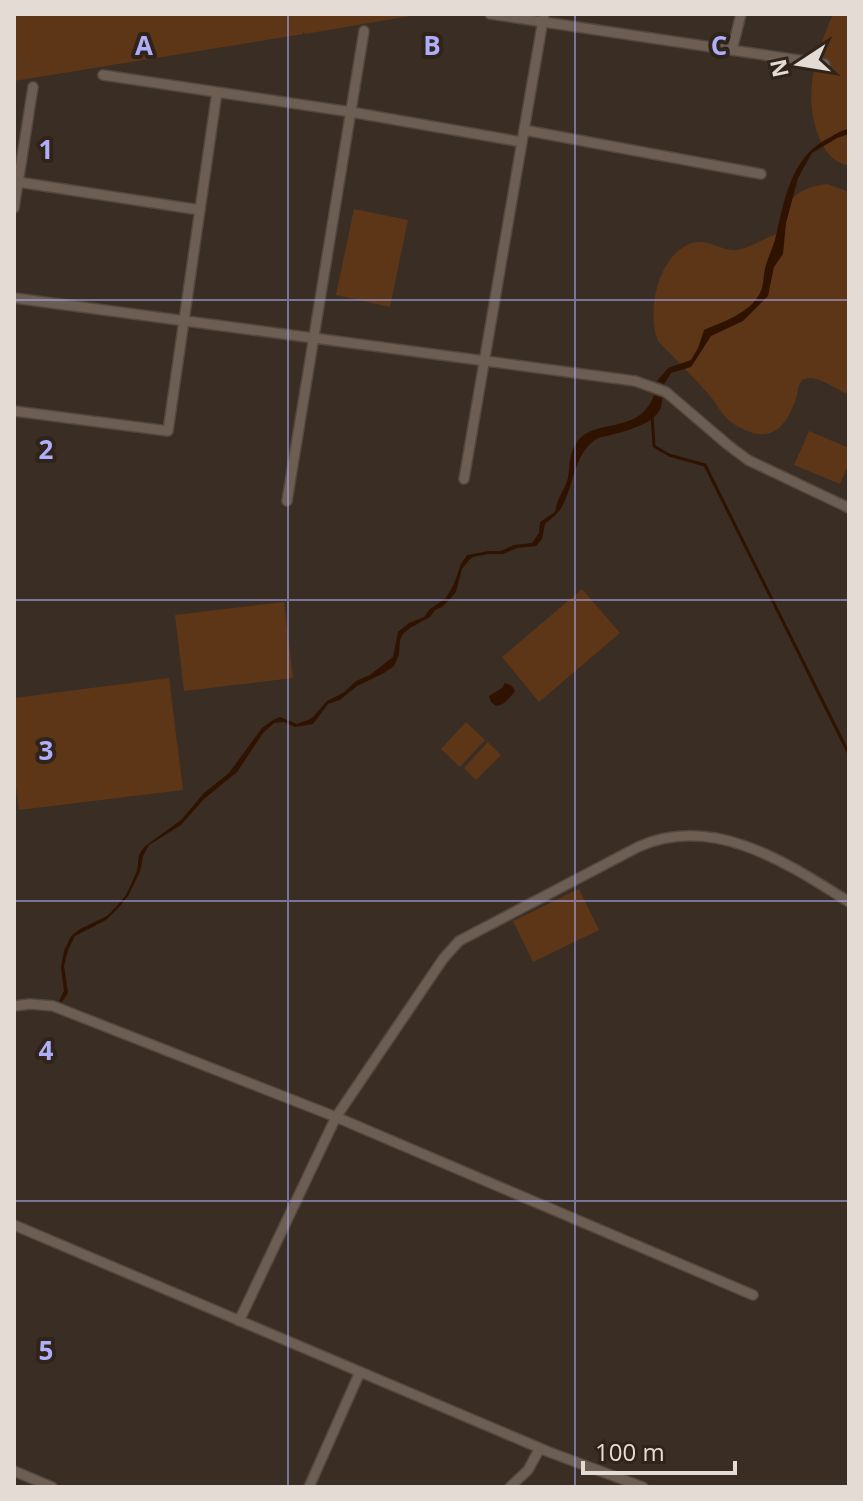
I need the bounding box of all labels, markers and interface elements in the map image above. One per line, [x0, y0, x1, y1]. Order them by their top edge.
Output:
north arrow [759, 24, 839, 104]
text: A [135, 27, 153, 63]
text: B [423, 27, 441, 63]
text: C [711, 27, 727, 63]
text: N [762, 56, 795, 80]
text: 1 [39, 131, 53, 167]
text: 2 [39, 431, 54, 467]
text: 3 [39, 732, 53, 768]
text: 4 [39, 1032, 54, 1068]
text: 5 [39, 1332, 53, 1368]
scale bar [583, 1425, 735, 1475]
text: 100 m [595, 1435, 665, 1468]

